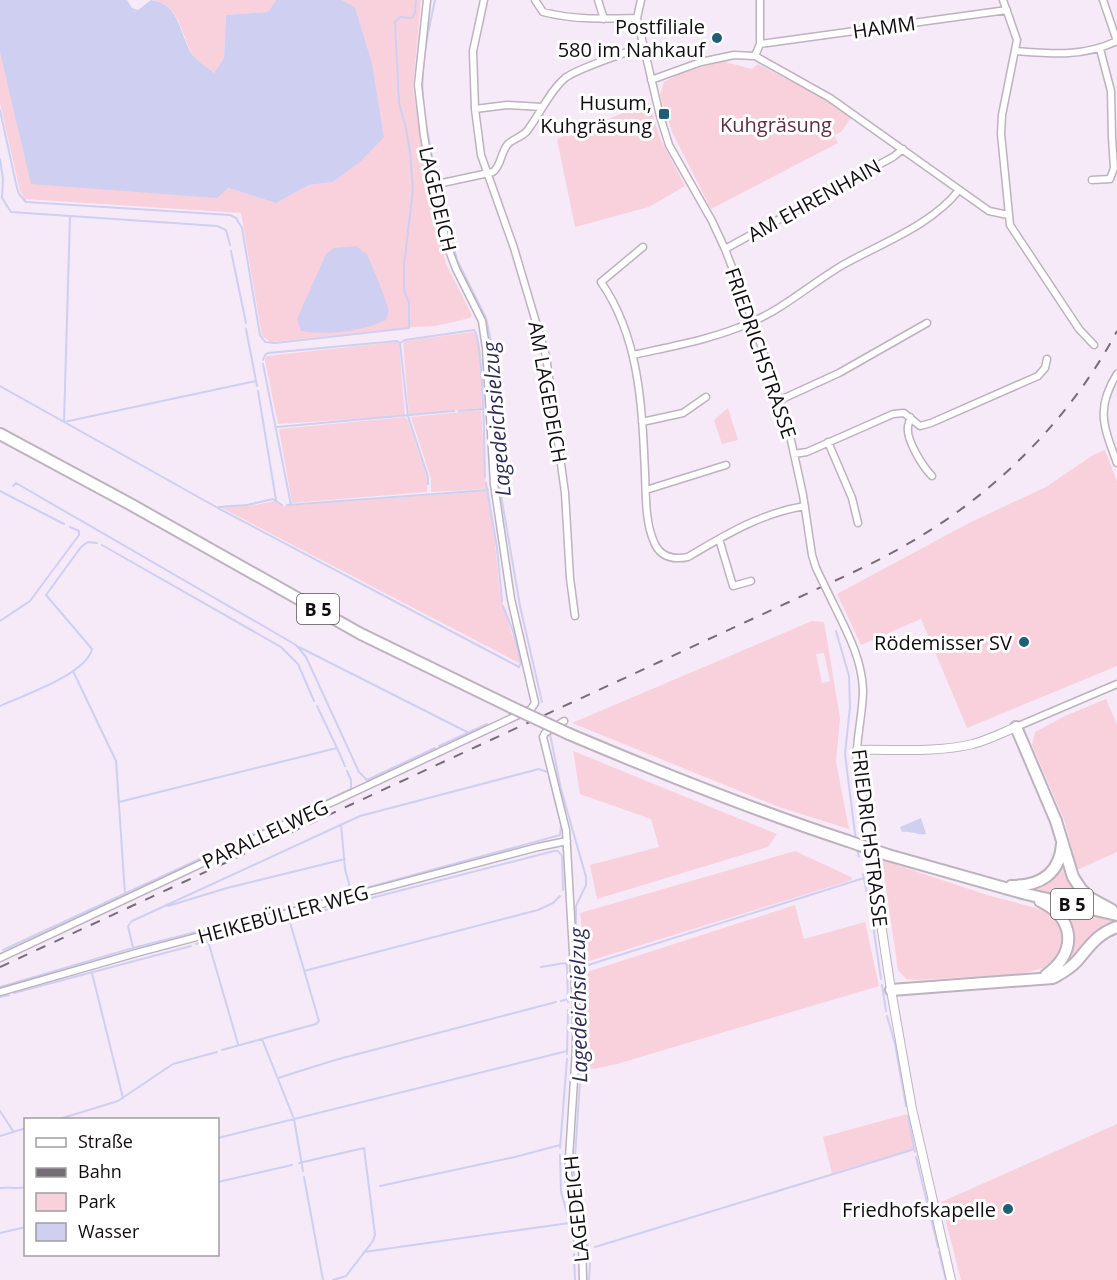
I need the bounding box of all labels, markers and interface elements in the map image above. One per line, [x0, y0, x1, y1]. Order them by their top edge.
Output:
street label: HAMM [851, 9, 917, 45]
place label: Postfiliale 580 im Nahkauf [558, 13, 706, 63]
marker: Postfiliale 580 im Nahkauf [710, 31, 724, 45]
place label: Husum, Kuhgräsung [540, 89, 652, 139]
marker: Husum, Kuhgräsung [657, 107, 671, 121]
park label: Kuhgräsung [720, 111, 832, 138]
street label: LAGEDEICH [413, 144, 463, 254]
street label: AM EHRENHAIN [743, 152, 885, 248]
street label: FRIEDRICHSTRASSE [719, 264, 803, 442]
street label: AM LAGEDEICH [522, 319, 574, 465]
water label: Lagedeichsielzug [475, 339, 517, 498]
road number: B 5 [297, 594, 339, 624]
place label: Rödemisser SV [874, 629, 1012, 656]
marker: Rödemisser SV [1017, 635, 1031, 649]
street label: FRIEDRICHSTRASSE [846, 747, 894, 929]
street label: PARALLELWEG [198, 793, 332, 875]
street label: HEIKEBÜLLER WEG [195, 878, 371, 950]
road number: B 5 [1051, 889, 1093, 919]
water label: Lagedeichsielzug [563, 926, 593, 1083]
legend [24, 1118, 219, 1256]
text: Straße [78, 1129, 133, 1153]
street label: LAGEDEICH [557, 1154, 595, 1264]
text: Bahn [78, 1159, 122, 1183]
text: Park [78, 1189, 116, 1213]
place label: Friedhofskapelle [842, 1196, 996, 1223]
marker: Friedhofskapelle [1001, 1202, 1015, 1216]
text: Wasser [78, 1219, 140, 1243]

